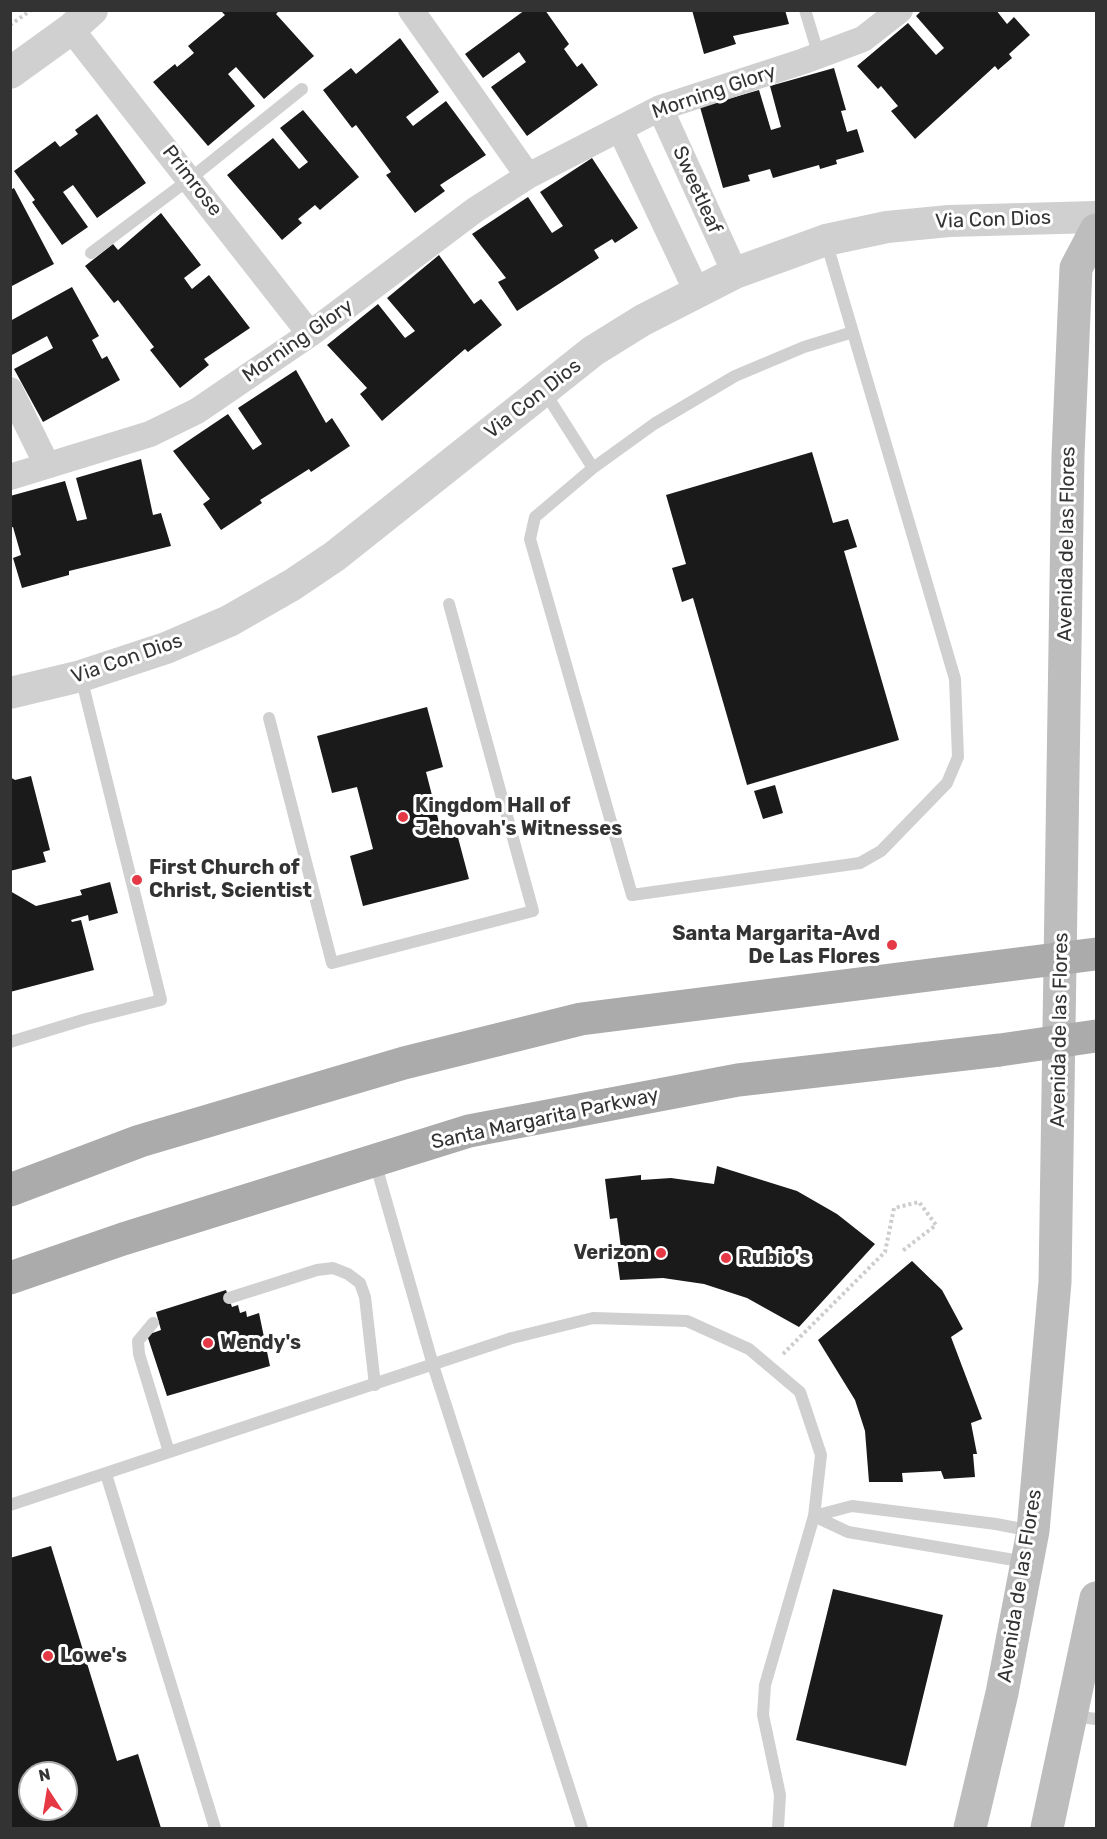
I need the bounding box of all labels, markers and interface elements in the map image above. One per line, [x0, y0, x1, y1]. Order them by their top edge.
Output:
street label: Morning Glory [649, 60, 779, 124]
street label: Primrose [157, 141, 227, 221]
street label: Sweetleaf [667, 143, 727, 237]
street label: Via Con Dios [935, 206, 1051, 234]
street label: Morning Glory [238, 294, 358, 388]
street label: Via Con Dios [480, 354, 586, 444]
street label: Avenida de las Flores [1053, 446, 1081, 642]
street label: Via Con Dios [68, 629, 186, 689]
place label: Kingdom Hall of Jehovah's Witnesses [415, 794, 622, 841]
marker: Kingdom Hall of Jehovah's Witnesses [396, 810, 410, 824]
place label: First Church of Christ, Scientist [149, 856, 312, 903]
marker: First Church of Christ, Scientist [130, 873, 144, 887]
place label: Santa Margarita-Avd De Las Flores [672, 922, 880, 969]
street label: Avenida de las Flores [1046, 932, 1074, 1128]
marker: Santa Margarita-Avd De Las Flores [885, 938, 899, 952]
street label: Santa Margarita Parkway [429, 1083, 661, 1155]
place label: Verizon [574, 1241, 649, 1265]
marker: Verizon [654, 1246, 668, 1260]
place label: Rubio's [738, 1246, 810, 1270]
marker: Rubio's [719, 1251, 733, 1265]
place label: Wendy's [220, 1331, 301, 1355]
marker: Wendy's [201, 1336, 215, 1350]
street label: Avenida de las Flores [993, 1488, 1047, 1684]
place label: Lowe's [60, 1644, 127, 1668]
marker: Lowe's [41, 1649, 55, 1663]
north arrow [18, 1761, 78, 1821]
text: N [37, 1764, 52, 1785]

